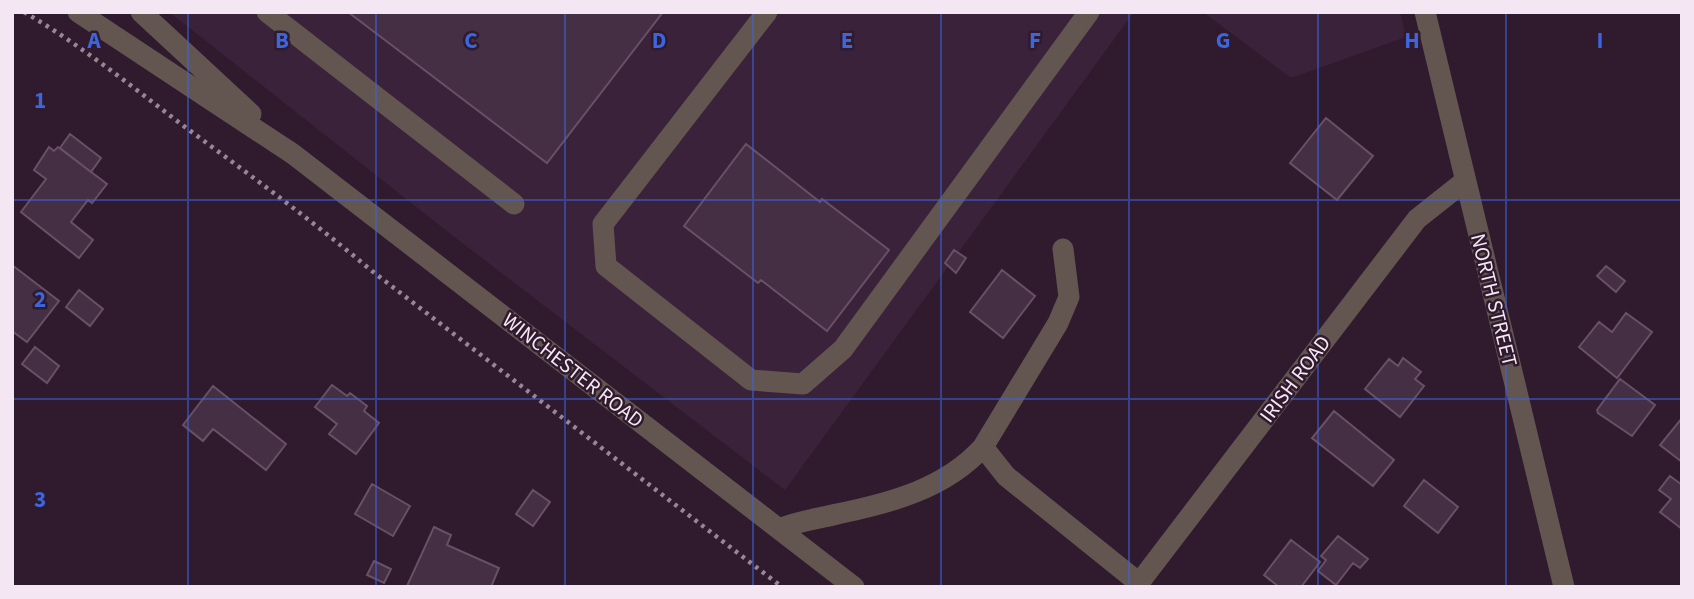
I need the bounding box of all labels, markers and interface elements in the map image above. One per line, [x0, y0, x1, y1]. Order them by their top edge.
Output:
text: A [86, 24, 101, 57]
text: B [275, 24, 289, 57]
text: C [464, 24, 478, 57]
text: D [652, 24, 666, 57]
text: E [841, 24, 853, 57]
text: F [1029, 24, 1041, 57]
text: G [1216, 24, 1230, 57]
text: H [1404, 24, 1420, 57]
text: I [1597, 24, 1603, 57]
text: 1 [34, 84, 46, 117]
street label: NORTH STREET [1463, 231, 1525, 369]
text: 2 [34, 283, 46, 316]
street label: WINCHESTER ROAD [496, 305, 650, 435]
street label: IRISH ROAD [1252, 329, 1338, 429]
text: 3 [34, 483, 46, 516]

